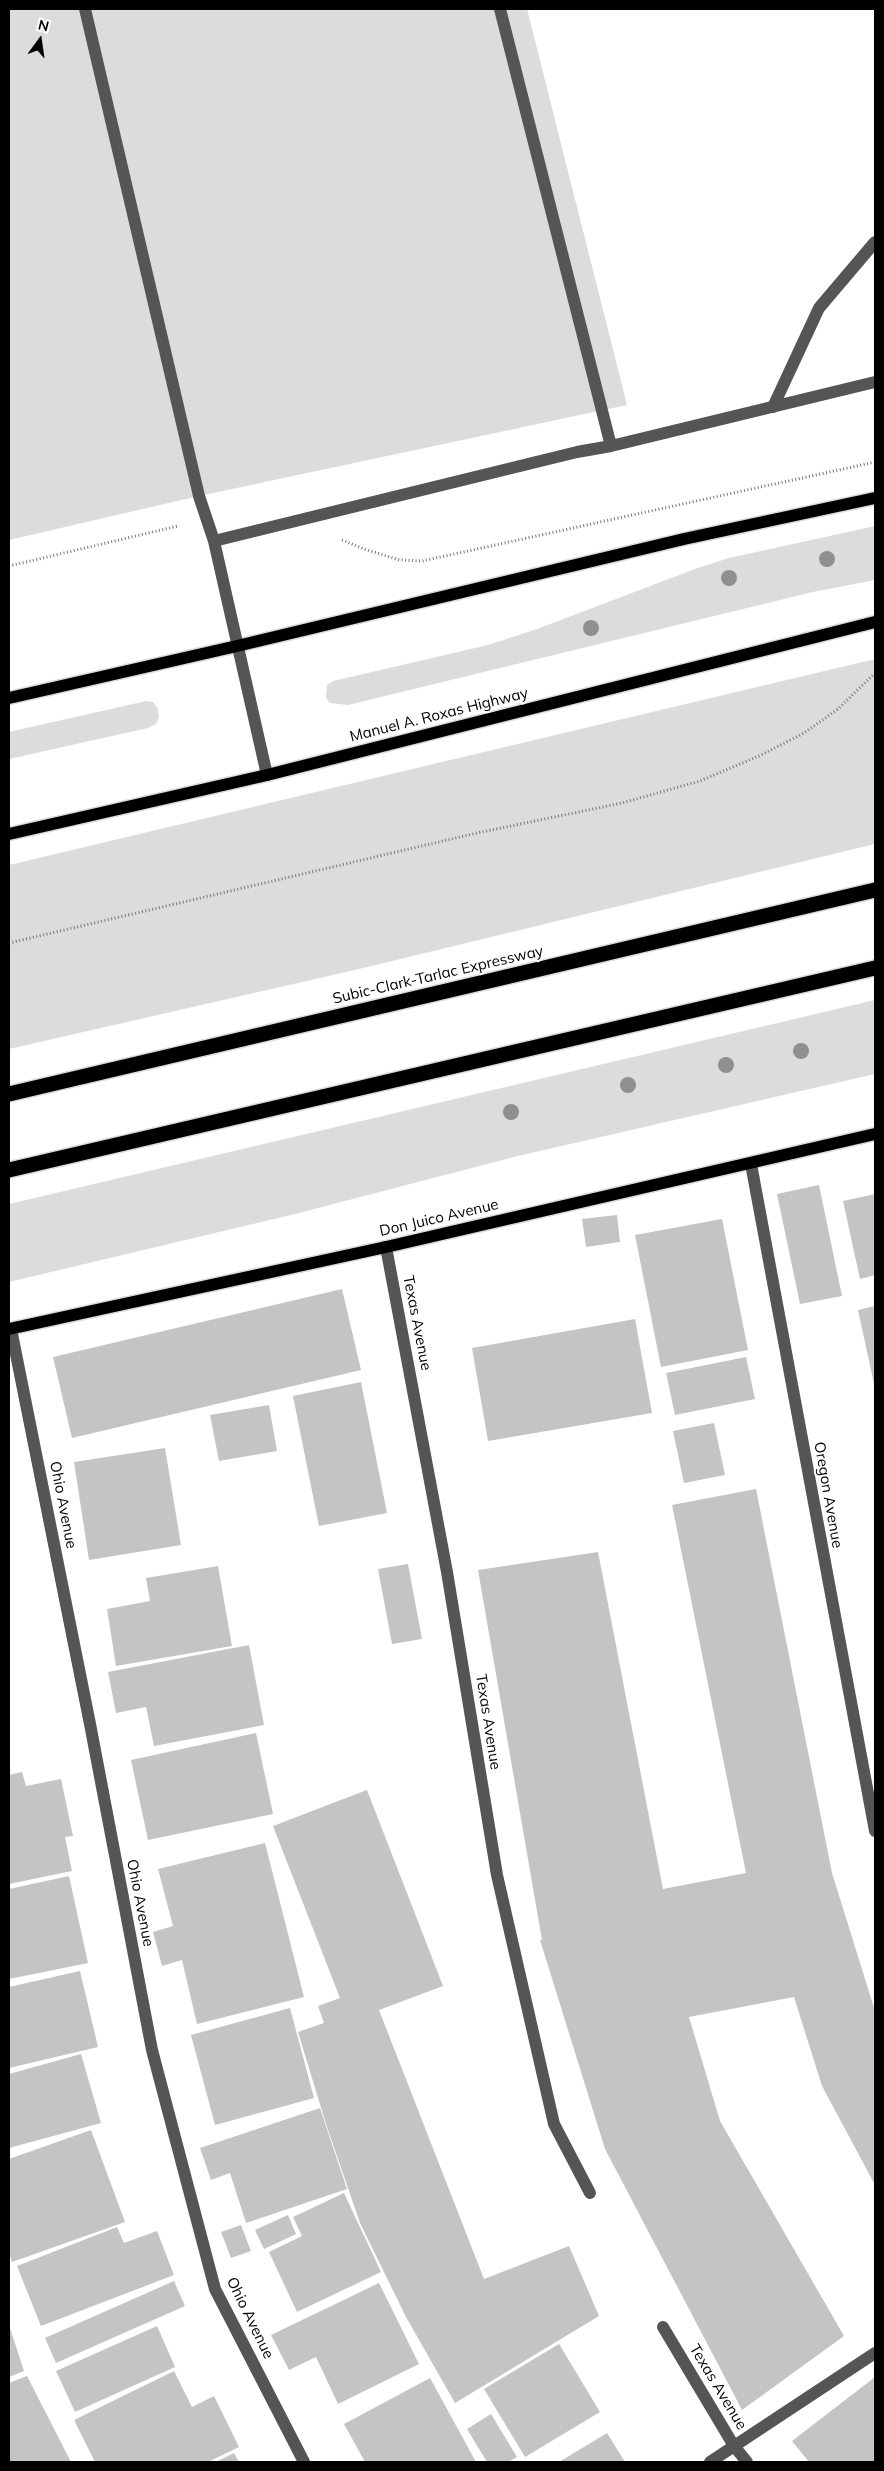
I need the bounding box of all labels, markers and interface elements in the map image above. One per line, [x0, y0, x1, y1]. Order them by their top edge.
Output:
north arrow [15, 15, 65, 65]
text: N [36, 15, 51, 35]
street label: Manuel A. Roxas Highway [348, 684, 530, 746]
street label: Subic-Clark-Tarlac Expressway [331, 942, 545, 1008]
street label: Don Juico Avenue [378, 1196, 500, 1240]
street label: Texas Avenue [399, 1274, 435, 1372]
street label: Oregon Avenue [810, 1440, 846, 1550]
street label: Ohio Avenue [46, 1460, 80, 1550]
street label: Texas Avenue [472, 1673, 504, 1771]
street label: Ohio Avenue [123, 1858, 157, 1948]
street label: Ohio Avenue [222, 2274, 278, 2362]
street label: Texas Avenue [685, 2341, 751, 2433]

